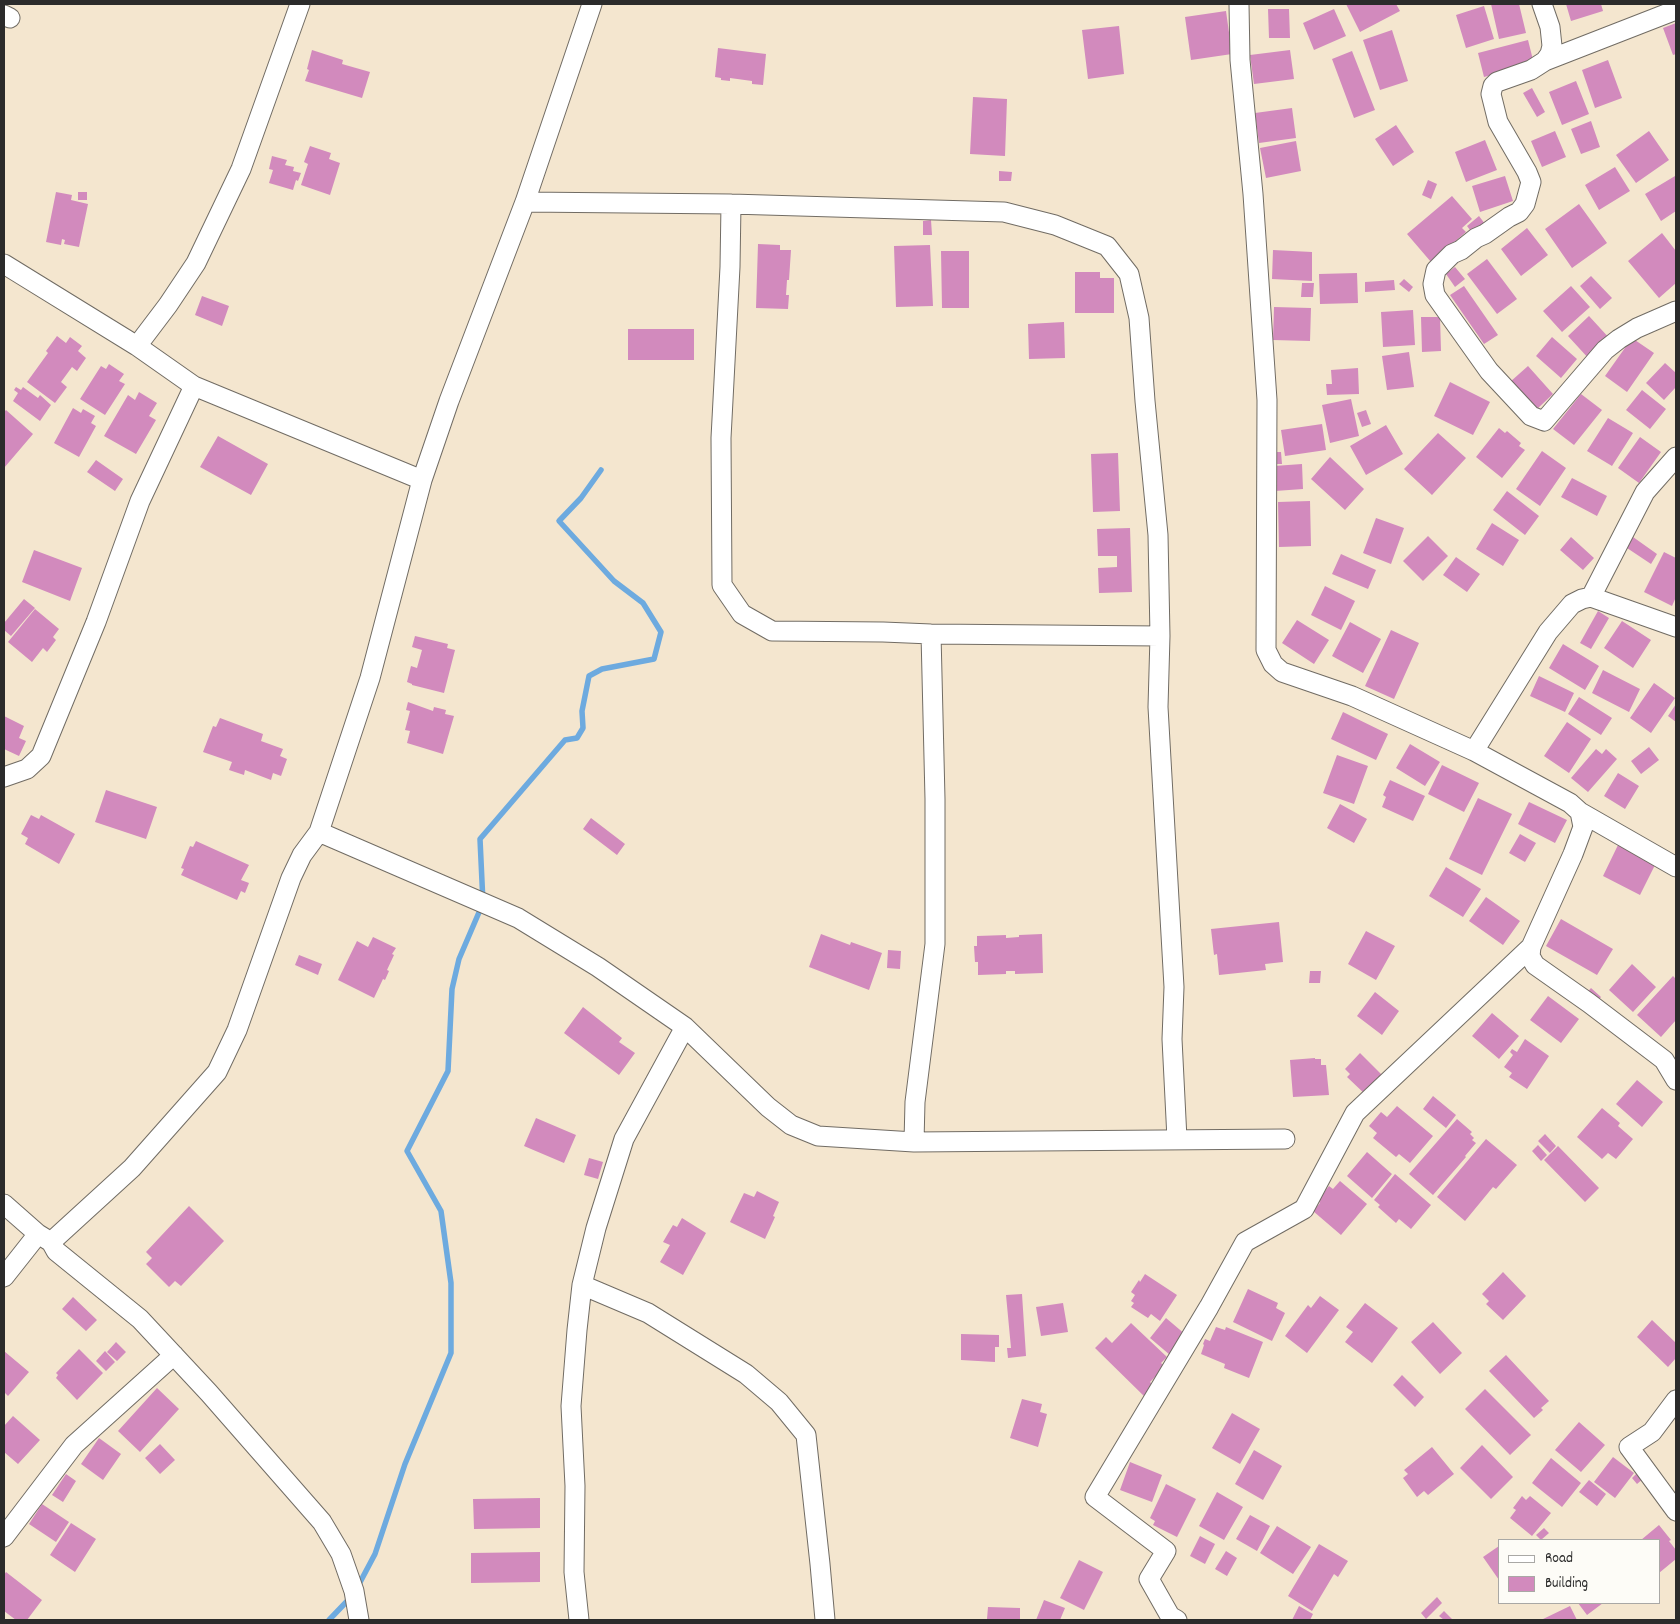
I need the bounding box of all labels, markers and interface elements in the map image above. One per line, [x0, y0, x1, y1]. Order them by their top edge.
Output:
legend [1498, 1539, 1660, 1604]
text: Road [1545, 1548, 1573, 1570]
text: Building [1545, 1573, 1588, 1595]

